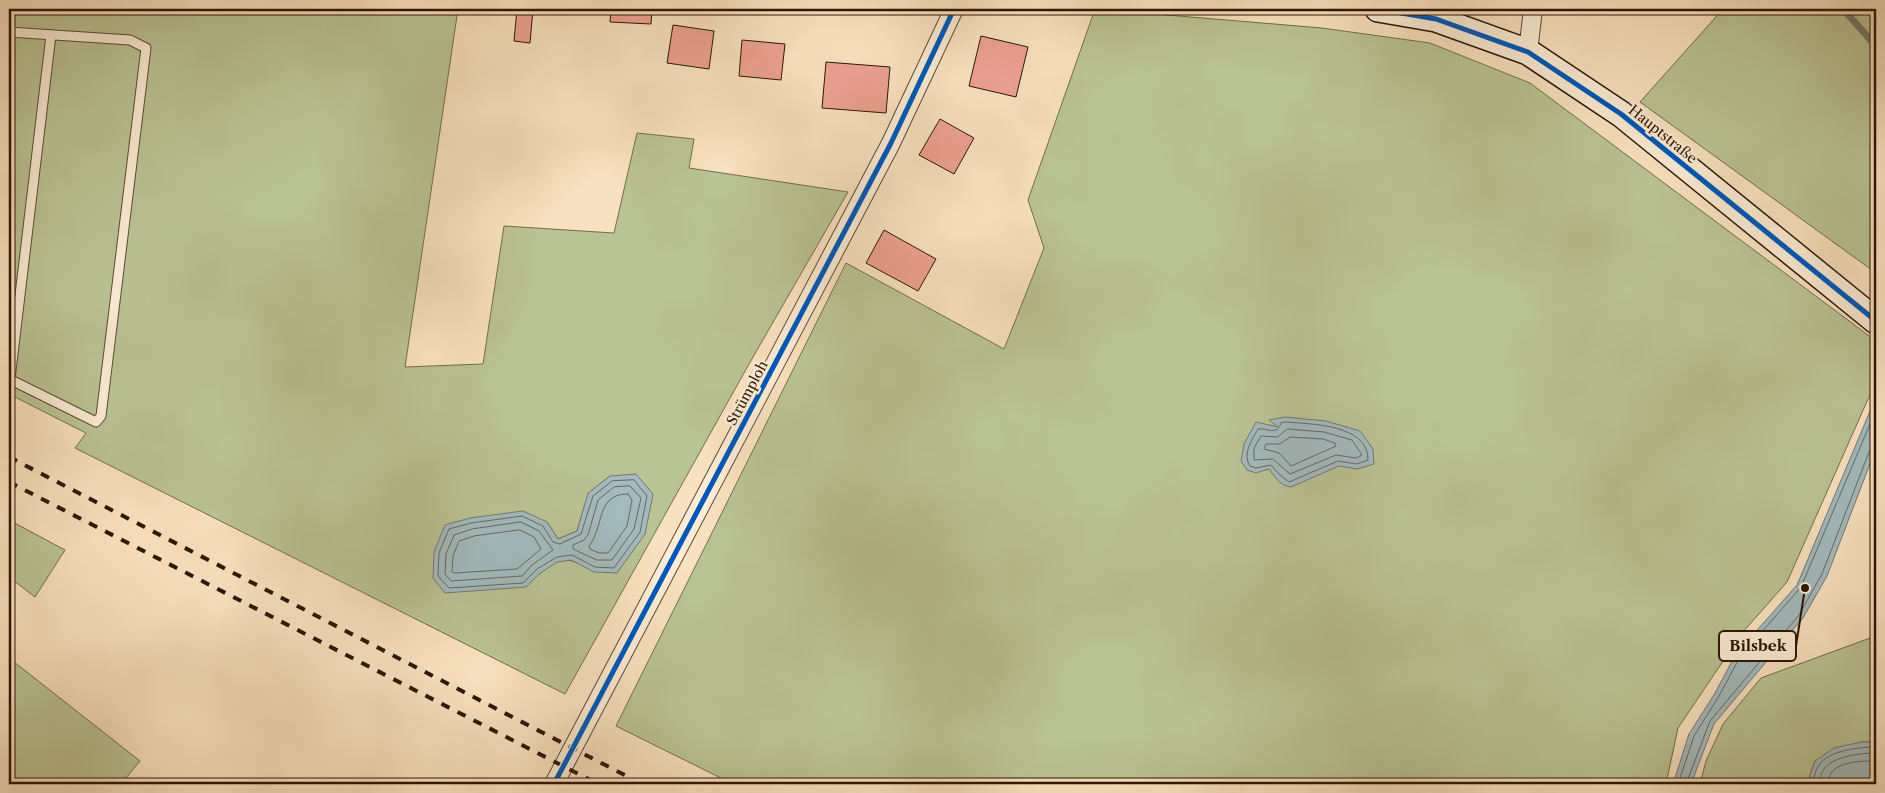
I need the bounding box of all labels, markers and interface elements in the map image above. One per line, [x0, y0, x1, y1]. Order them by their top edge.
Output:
street label: Hauptstraße [1625, 101, 1701, 167]
street label: Strümploh [722, 357, 772, 428]
callout: Bilsbek [1719, 631, 1796, 661]
text: Bilsbek [1729, 636, 1788, 655]

